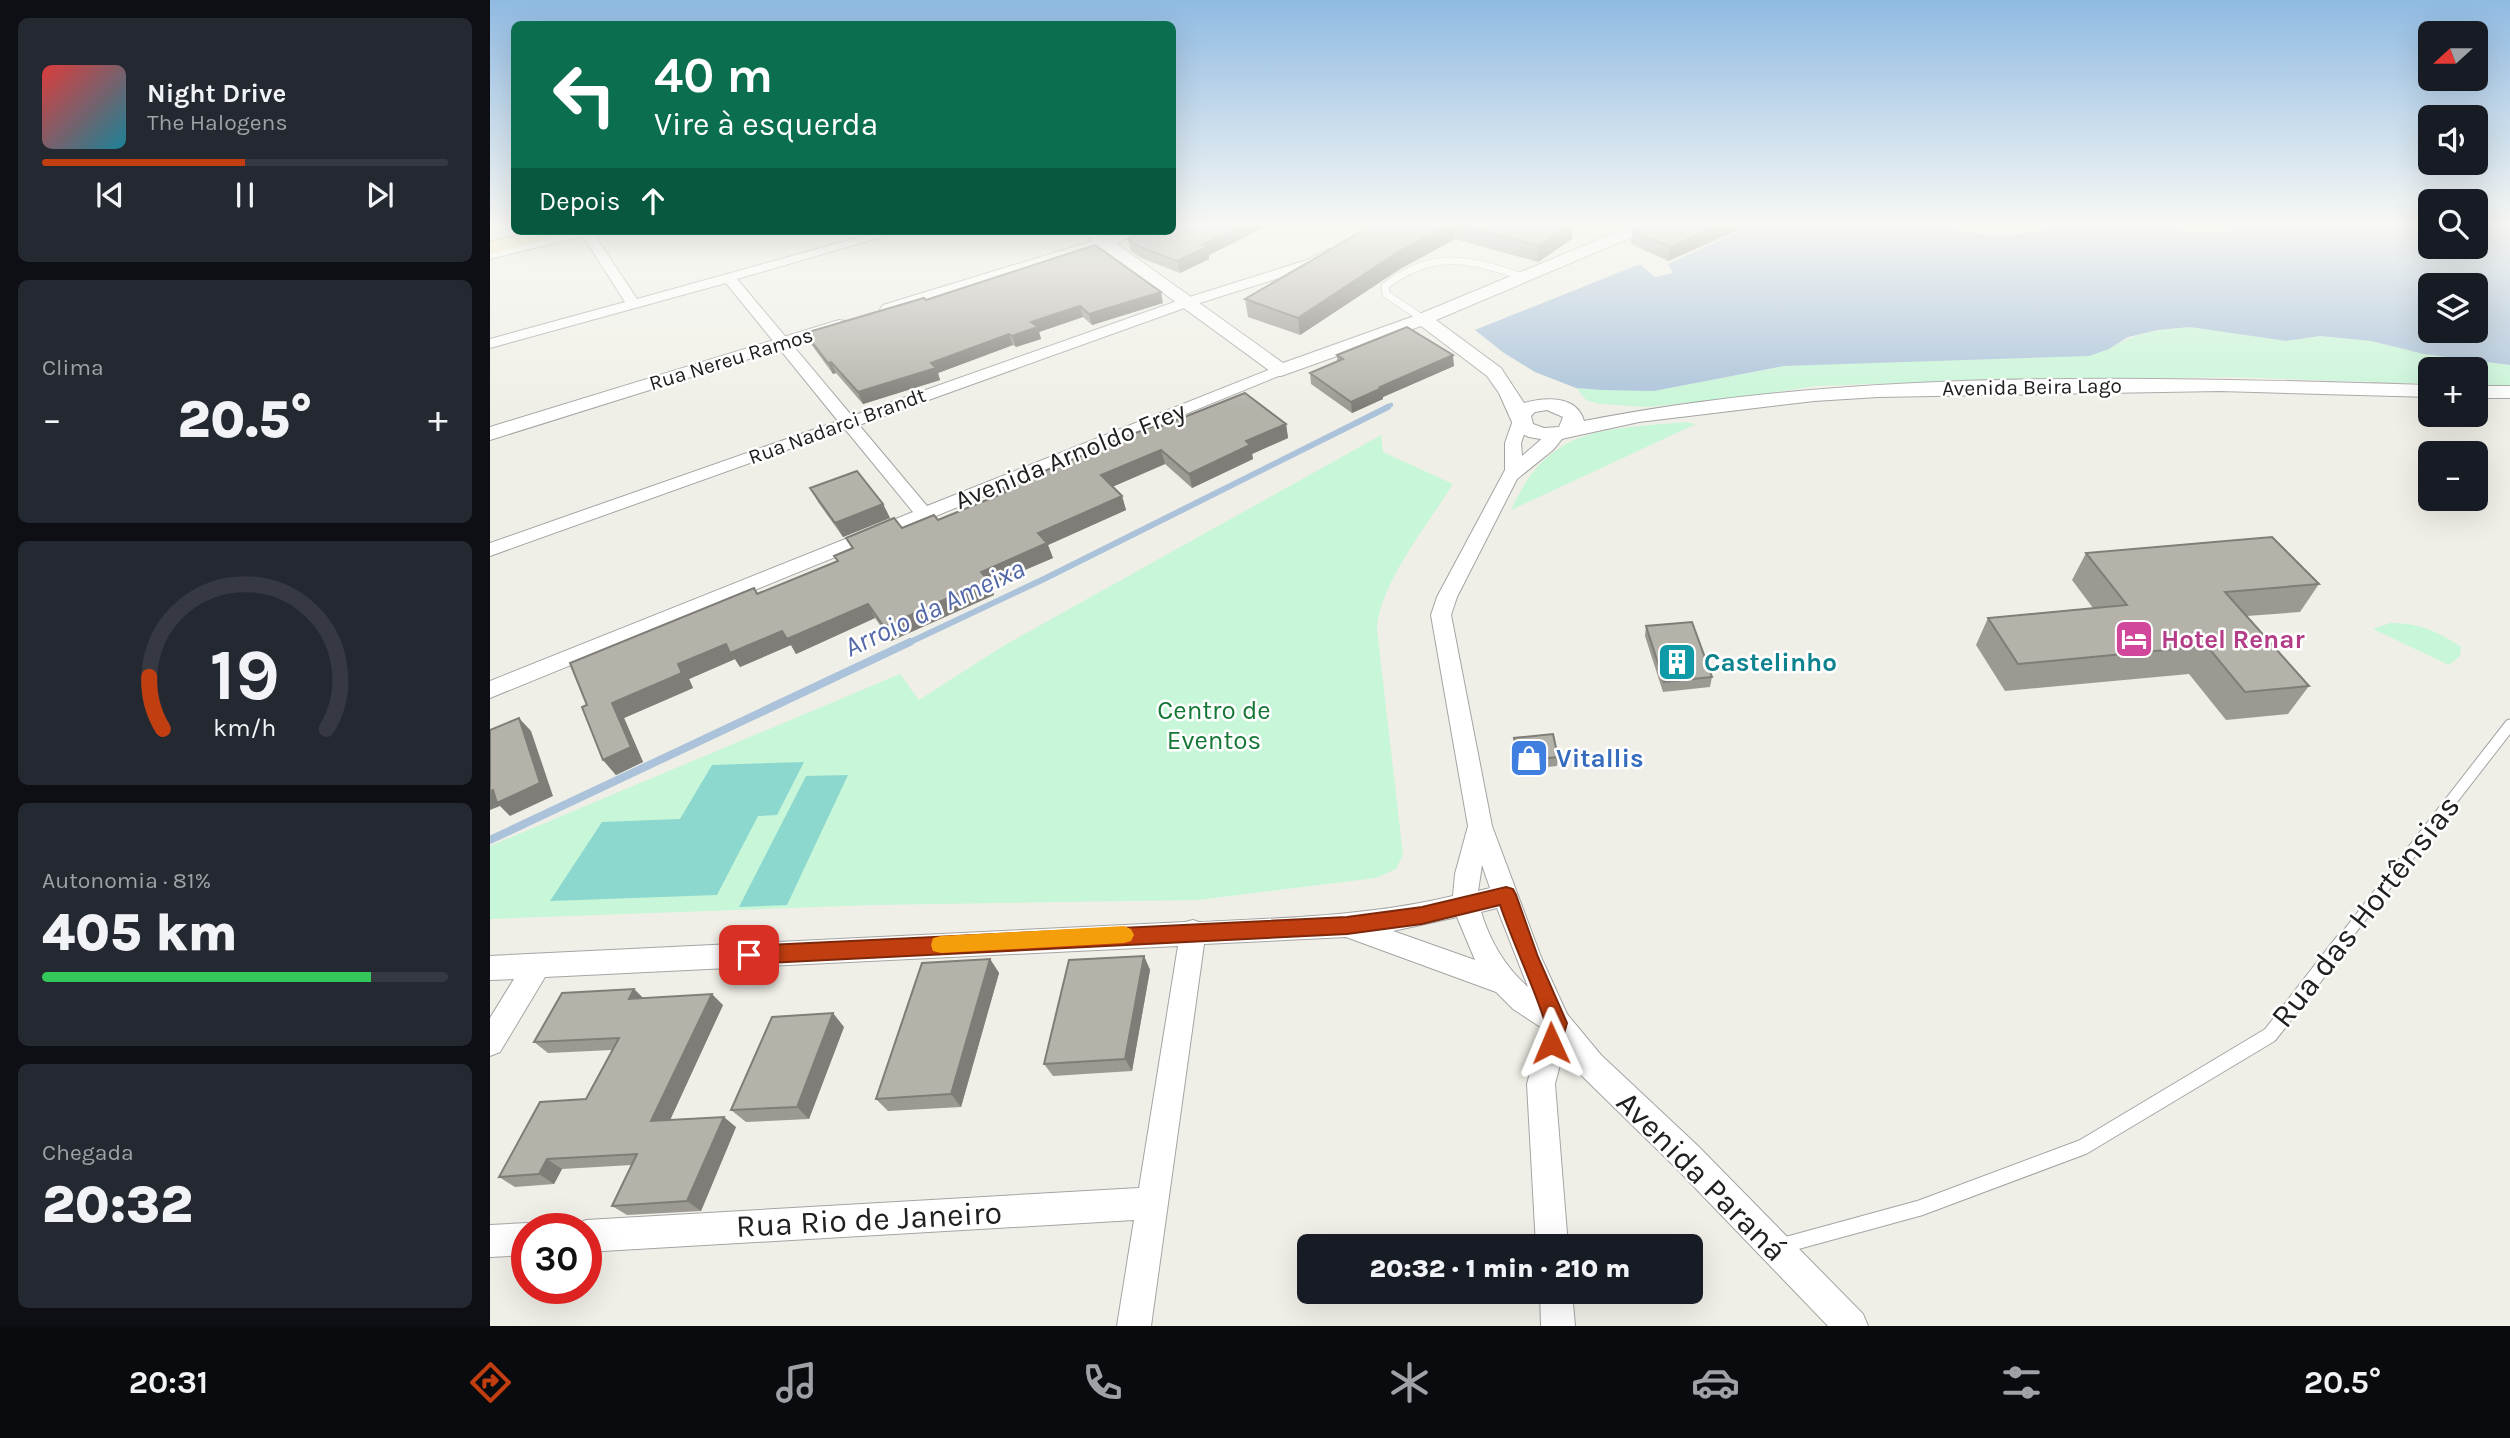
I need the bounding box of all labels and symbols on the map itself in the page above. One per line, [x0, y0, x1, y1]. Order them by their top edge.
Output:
north arrow [2418, 21, 2488, 91]
street label: Rua Nereu Ramos [646, 323, 816, 395]
street label: Avenida Beira Lago [1942, 373, 2122, 401]
street label: Rua Nadarci Brandt [745, 383, 929, 469]
street label: Avenida Arnoldo Frey [950, 395, 1190, 516]
water label: Arroio da Ameixa [839, 551, 1030, 664]
hotel icon: Hotel Renar [2113, 618, 2155, 660]
place label: Hotel Renar [2161, 624, 2306, 655]
building icon: Castelinho [1656, 641, 1698, 683]
place label: Castelinho [1704, 647, 1837, 678]
park label: Centro de Eventos [1157, 695, 1271, 756]
shop icon: Vitallis [1508, 737, 1550, 779]
place label: Vitallis [1556, 743, 1644, 774]
street label: Rua das Hortênsias [2263, 788, 2467, 1035]
pin [719, 925, 779, 985]
position arrow [1514, 1006, 1588, 1080]
street label: Avenida Paraná [1609, 1084, 1794, 1269]
street label: Rua Rio de Janeiro [735, 1194, 1003, 1245]
speed limit sign: 30 [511, 1213, 602, 1304]

